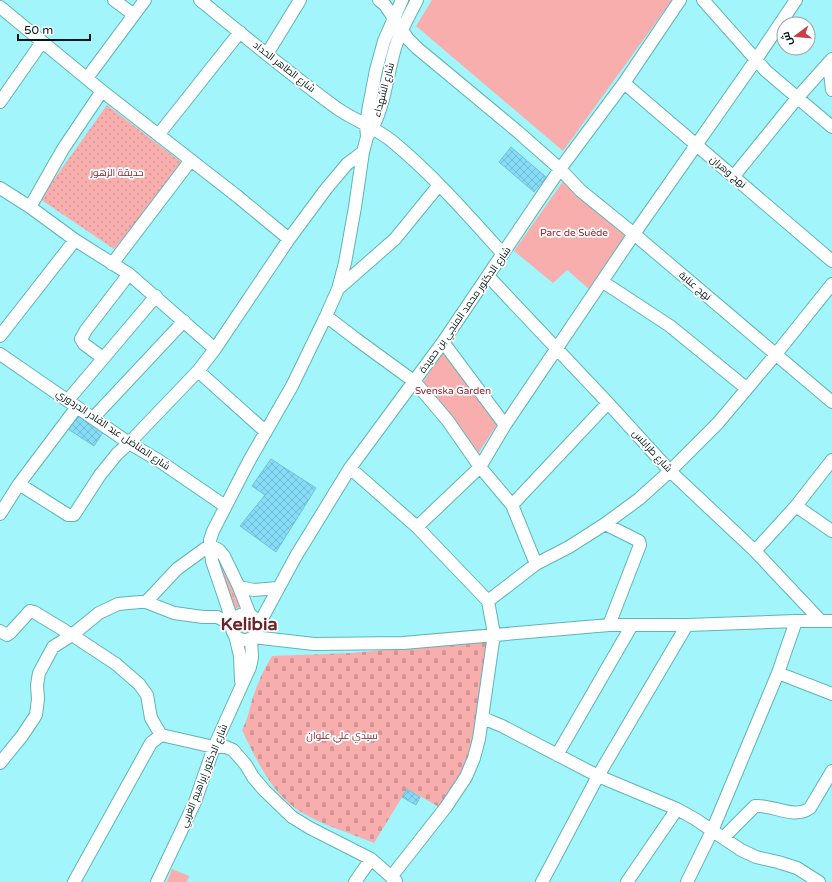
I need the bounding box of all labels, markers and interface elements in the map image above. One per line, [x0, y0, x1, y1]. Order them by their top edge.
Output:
scale bar [18, 16, 90, 42]
north arrow [776, 16, 816, 56]
text: 50 m [24, 23, 53, 37]
text: ش [779, 30, 795, 47]
street label: شارع الطاهر الحداد [250, 39, 318, 95]
street label: شارع الشهداء [371, 61, 397, 119]
street label: نهج وهران [707, 153, 749, 191]
park label: حديقة الزهور [89, 167, 144, 179]
park label: Parc de Suède [540, 227, 608, 239]
street label: شارع الدكتور محمد المنجي بن حميدة [417, 245, 514, 376]
street label: نهج عنابة [676, 269, 714, 303]
park label: Svenska Garden [415, 385, 491, 397]
street label: شارع المناضل عبد القادر الدردوري [53, 387, 172, 473]
street label: شارع طرابلس [629, 427, 675, 475]
district label: Kelibia [220, 613, 278, 635]
street label: شارع الدكتور إبراهيم الغربي [178, 723, 231, 830]
park label: سيدي علي علوان [306, 730, 378, 743]

